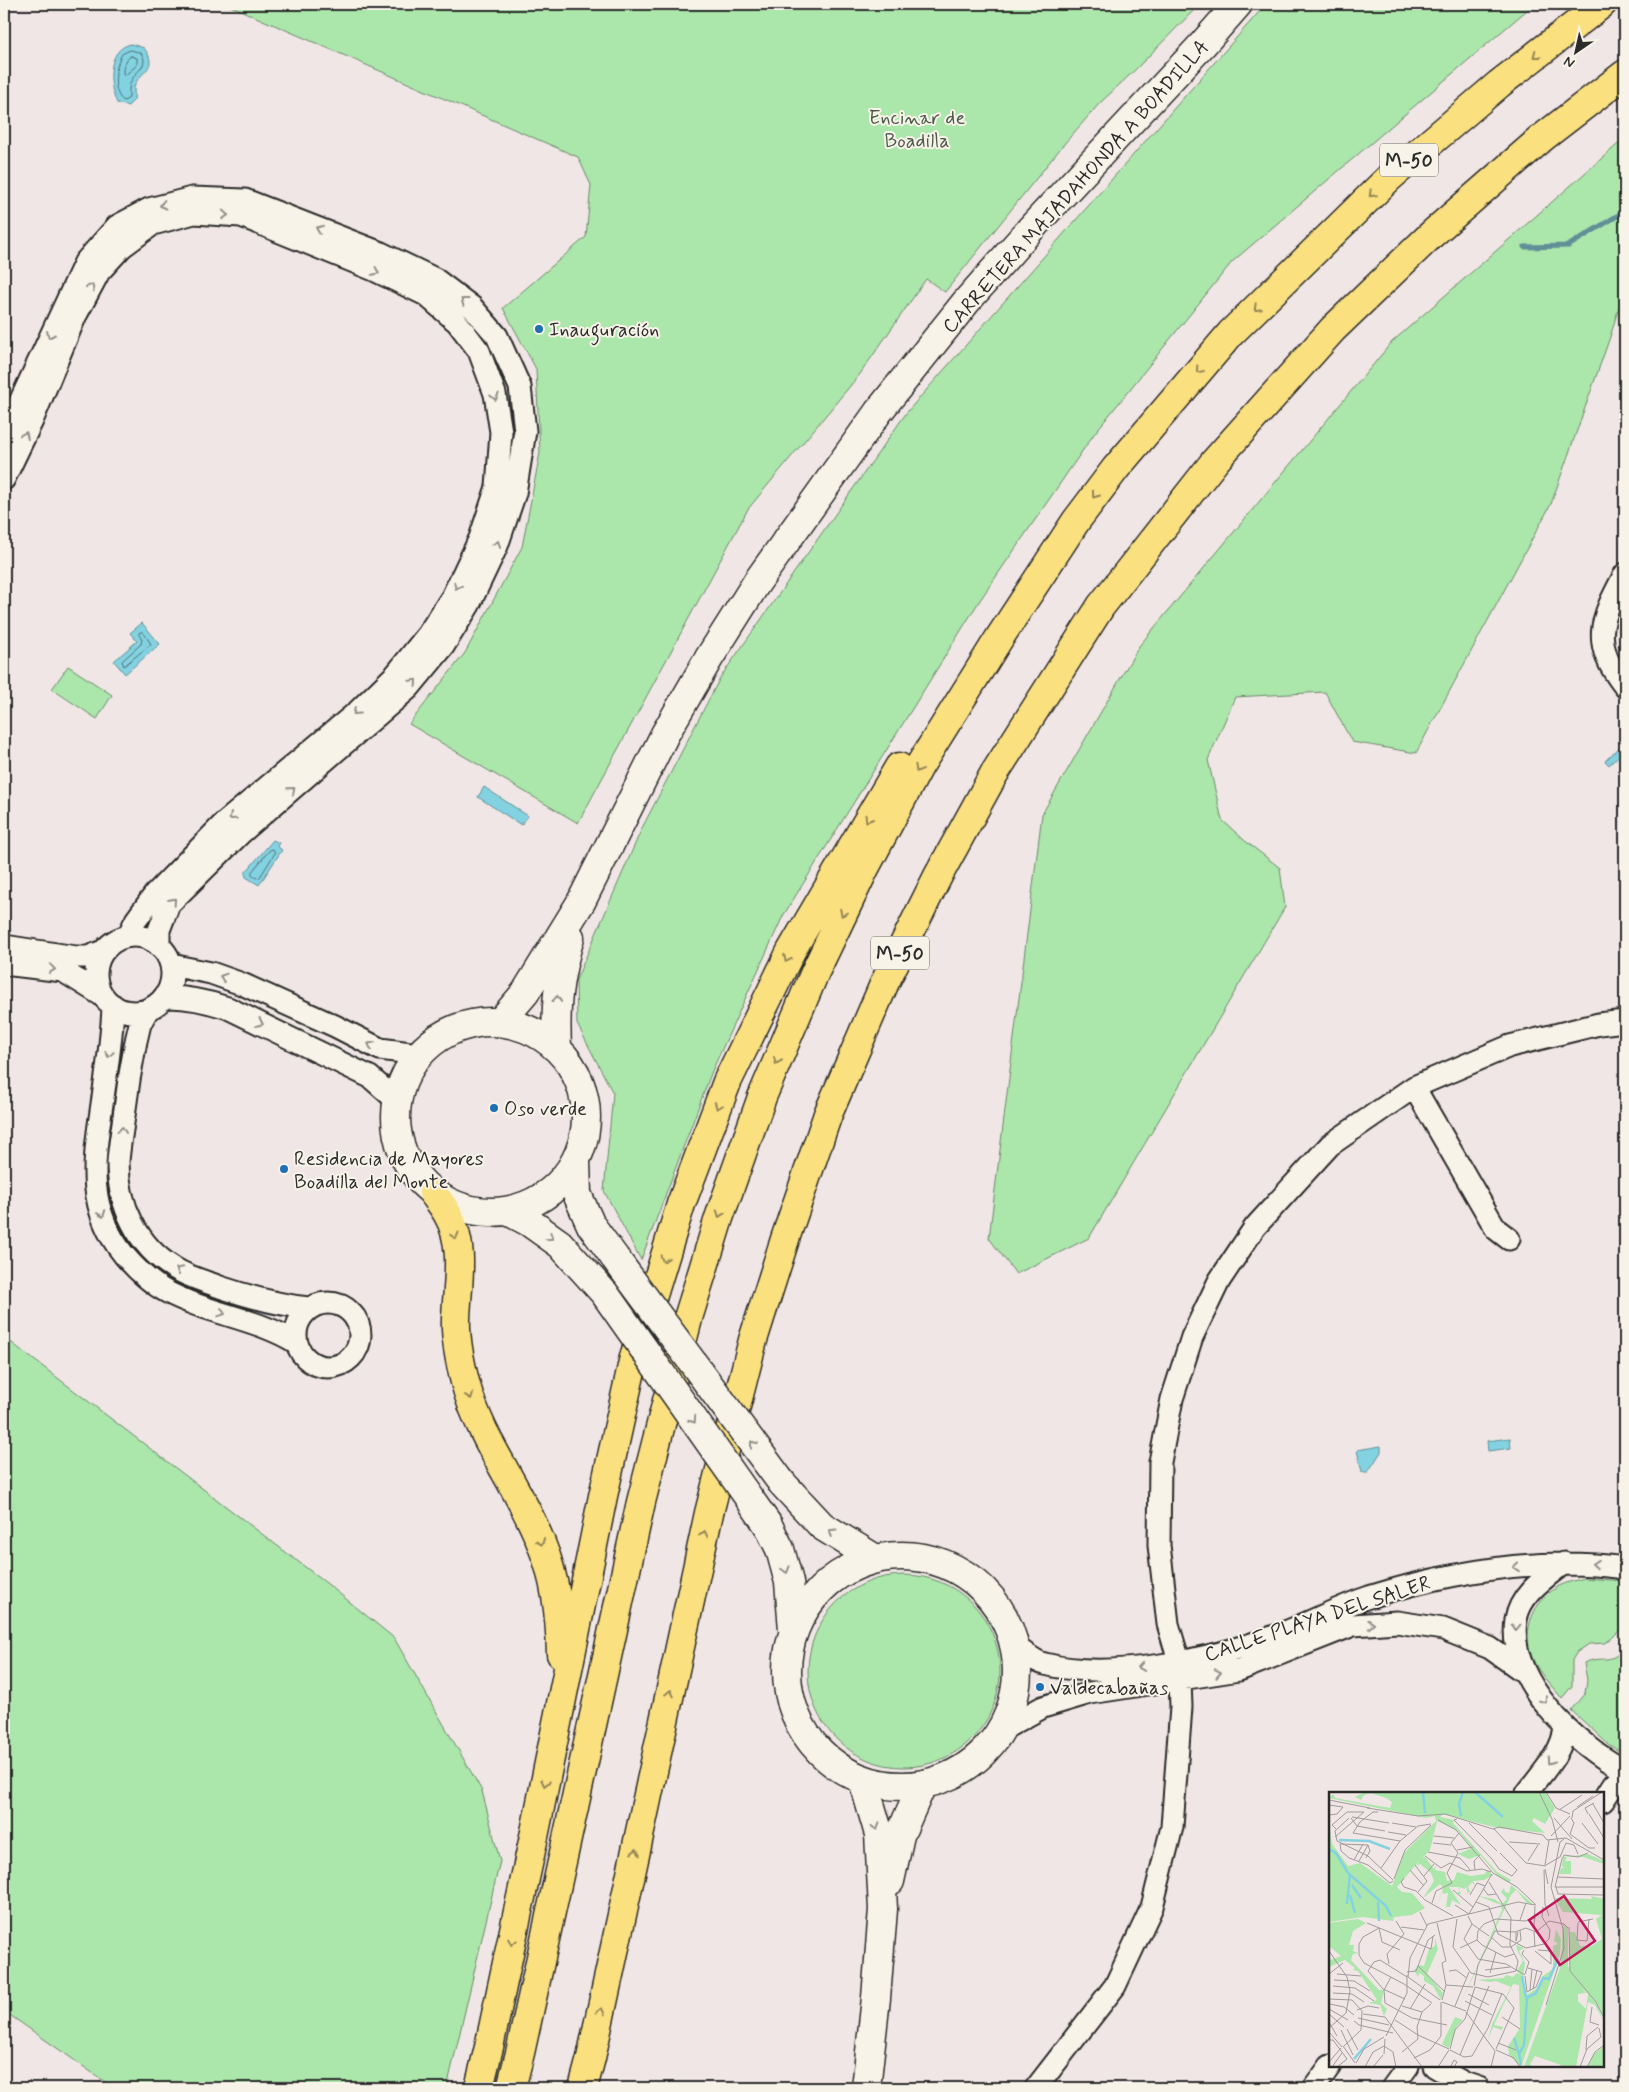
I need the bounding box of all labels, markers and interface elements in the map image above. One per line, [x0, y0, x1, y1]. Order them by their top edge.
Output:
north arrow [1552, 28, 1602, 78]
street label: CARRETERA MAJADAHONDA A BOADILLA [937, 34, 1215, 340]
one-way arrow [1532, 49, 1542, 58]
text: N [1560, 52, 1578, 72]
park label: Encinar de Boadilla [869, 105, 965, 155]
road number: M-50 [1380, 144, 1438, 176]
one-way arrow [1369, 188, 1378, 197]
one-way arrow [158, 199, 167, 210]
one-way arrow [221, 210, 229, 221]
one-way arrow [315, 225, 324, 235]
one-way arrow [371, 265, 380, 276]
one-way arrow [85, 283, 95, 292]
one-way arrow [460, 298, 470, 307]
one-way arrow [1253, 302, 1262, 311]
place label: Inauguración [549, 317, 659, 346]
marker: Inauguración [533, 323, 545, 335]
one-way arrow [45, 330, 56, 339]
one-way arrow [1196, 365, 1205, 374]
one-way arrow [489, 392, 500, 401]
one-way arrow [19, 431, 29, 440]
one-way arrow [1093, 489, 1101, 498]
one-way arrow [491, 540, 501, 549]
one-way arrow [453, 581, 464, 590]
one-way arrow [408, 679, 417, 688]
one-way arrow [353, 706, 362, 715]
one-way arrow [914, 764, 924, 773]
one-way arrow [286, 786, 295, 795]
one-way arrow [229, 811, 238, 820]
one-way arrow [865, 813, 875, 822]
one-way arrow [168, 897, 177, 906]
one-way arrow [839, 908, 849, 917]
road number: M-50 [871, 936, 929, 970]
one-way arrow [783, 954, 793, 963]
one-way arrow [48, 964, 56, 974]
one-way arrow [220, 973, 228, 983]
one-way arrow [551, 995, 562, 1003]
one-way arrow [255, 1017, 264, 1028]
one-way arrow [367, 1041, 376, 1051]
one-way arrow [105, 1050, 115, 1058]
one-way arrow [772, 1056, 783, 1065]
place label: Oso verde [504, 1096, 587, 1123]
one-way arrow [714, 1101, 724, 1110]
marker: Oso verde [488, 1102, 500, 1114]
one-way arrow [116, 1126, 127, 1134]
place label: Residencia de Mayores Boadilla del Monte [294, 1146, 484, 1196]
marker: Residencia de Mayores Boadilla del Monte [278, 1163, 290, 1175]
one-way arrow [716, 1209, 726, 1217]
one-way arrow [96, 1210, 106, 1218]
one-way arrow [449, 1231, 460, 1240]
one-way arrow [544, 1231, 554, 1240]
one-way arrow [659, 1255, 669, 1263]
one-way arrow [175, 1266, 184, 1276]
one-way arrow [218, 1307, 226, 1317]
one-way arrow [464, 1391, 474, 1400]
one-way arrow [687, 1414, 696, 1424]
one-way arrow [750, 1440, 759, 1450]
one-way arrow [829, 1529, 838, 1539]
one-way arrow [698, 1530, 709, 1539]
one-way arrow [534, 1537, 545, 1546]
one-way arrow [1591, 1559, 1599, 1570]
one-way arrow [1511, 1562, 1519, 1573]
one-way arrow [780, 1565, 790, 1574]
street label: CALLE PLAYA DEL SALER [1201, 1570, 1434, 1669]
one-way arrow [1368, 1618, 1376, 1629]
one-way arrow [1511, 1624, 1521, 1632]
one-way arrow [1136, 1661, 1144, 1672]
one-way arrow [1214, 1669, 1222, 1679]
place label: Valdecabañas [1050, 1675, 1169, 1702]
marker: Valdecabañas [1034, 1681, 1046, 1693]
one-way arrow [664, 1689, 675, 1698]
one-way arrow [1538, 1694, 1546, 1703]
one-way arrow [1547, 1756, 1556, 1765]
one-way arrow [541, 1779, 551, 1788]
inset map [1329, 1792, 1604, 2067]
one-way arrow [870, 1822, 880, 1831]
one-way arrow [630, 1848, 640, 1856]
one-way arrow [507, 1938, 518, 1947]
one-way arrow [595, 2006, 606, 2015]

